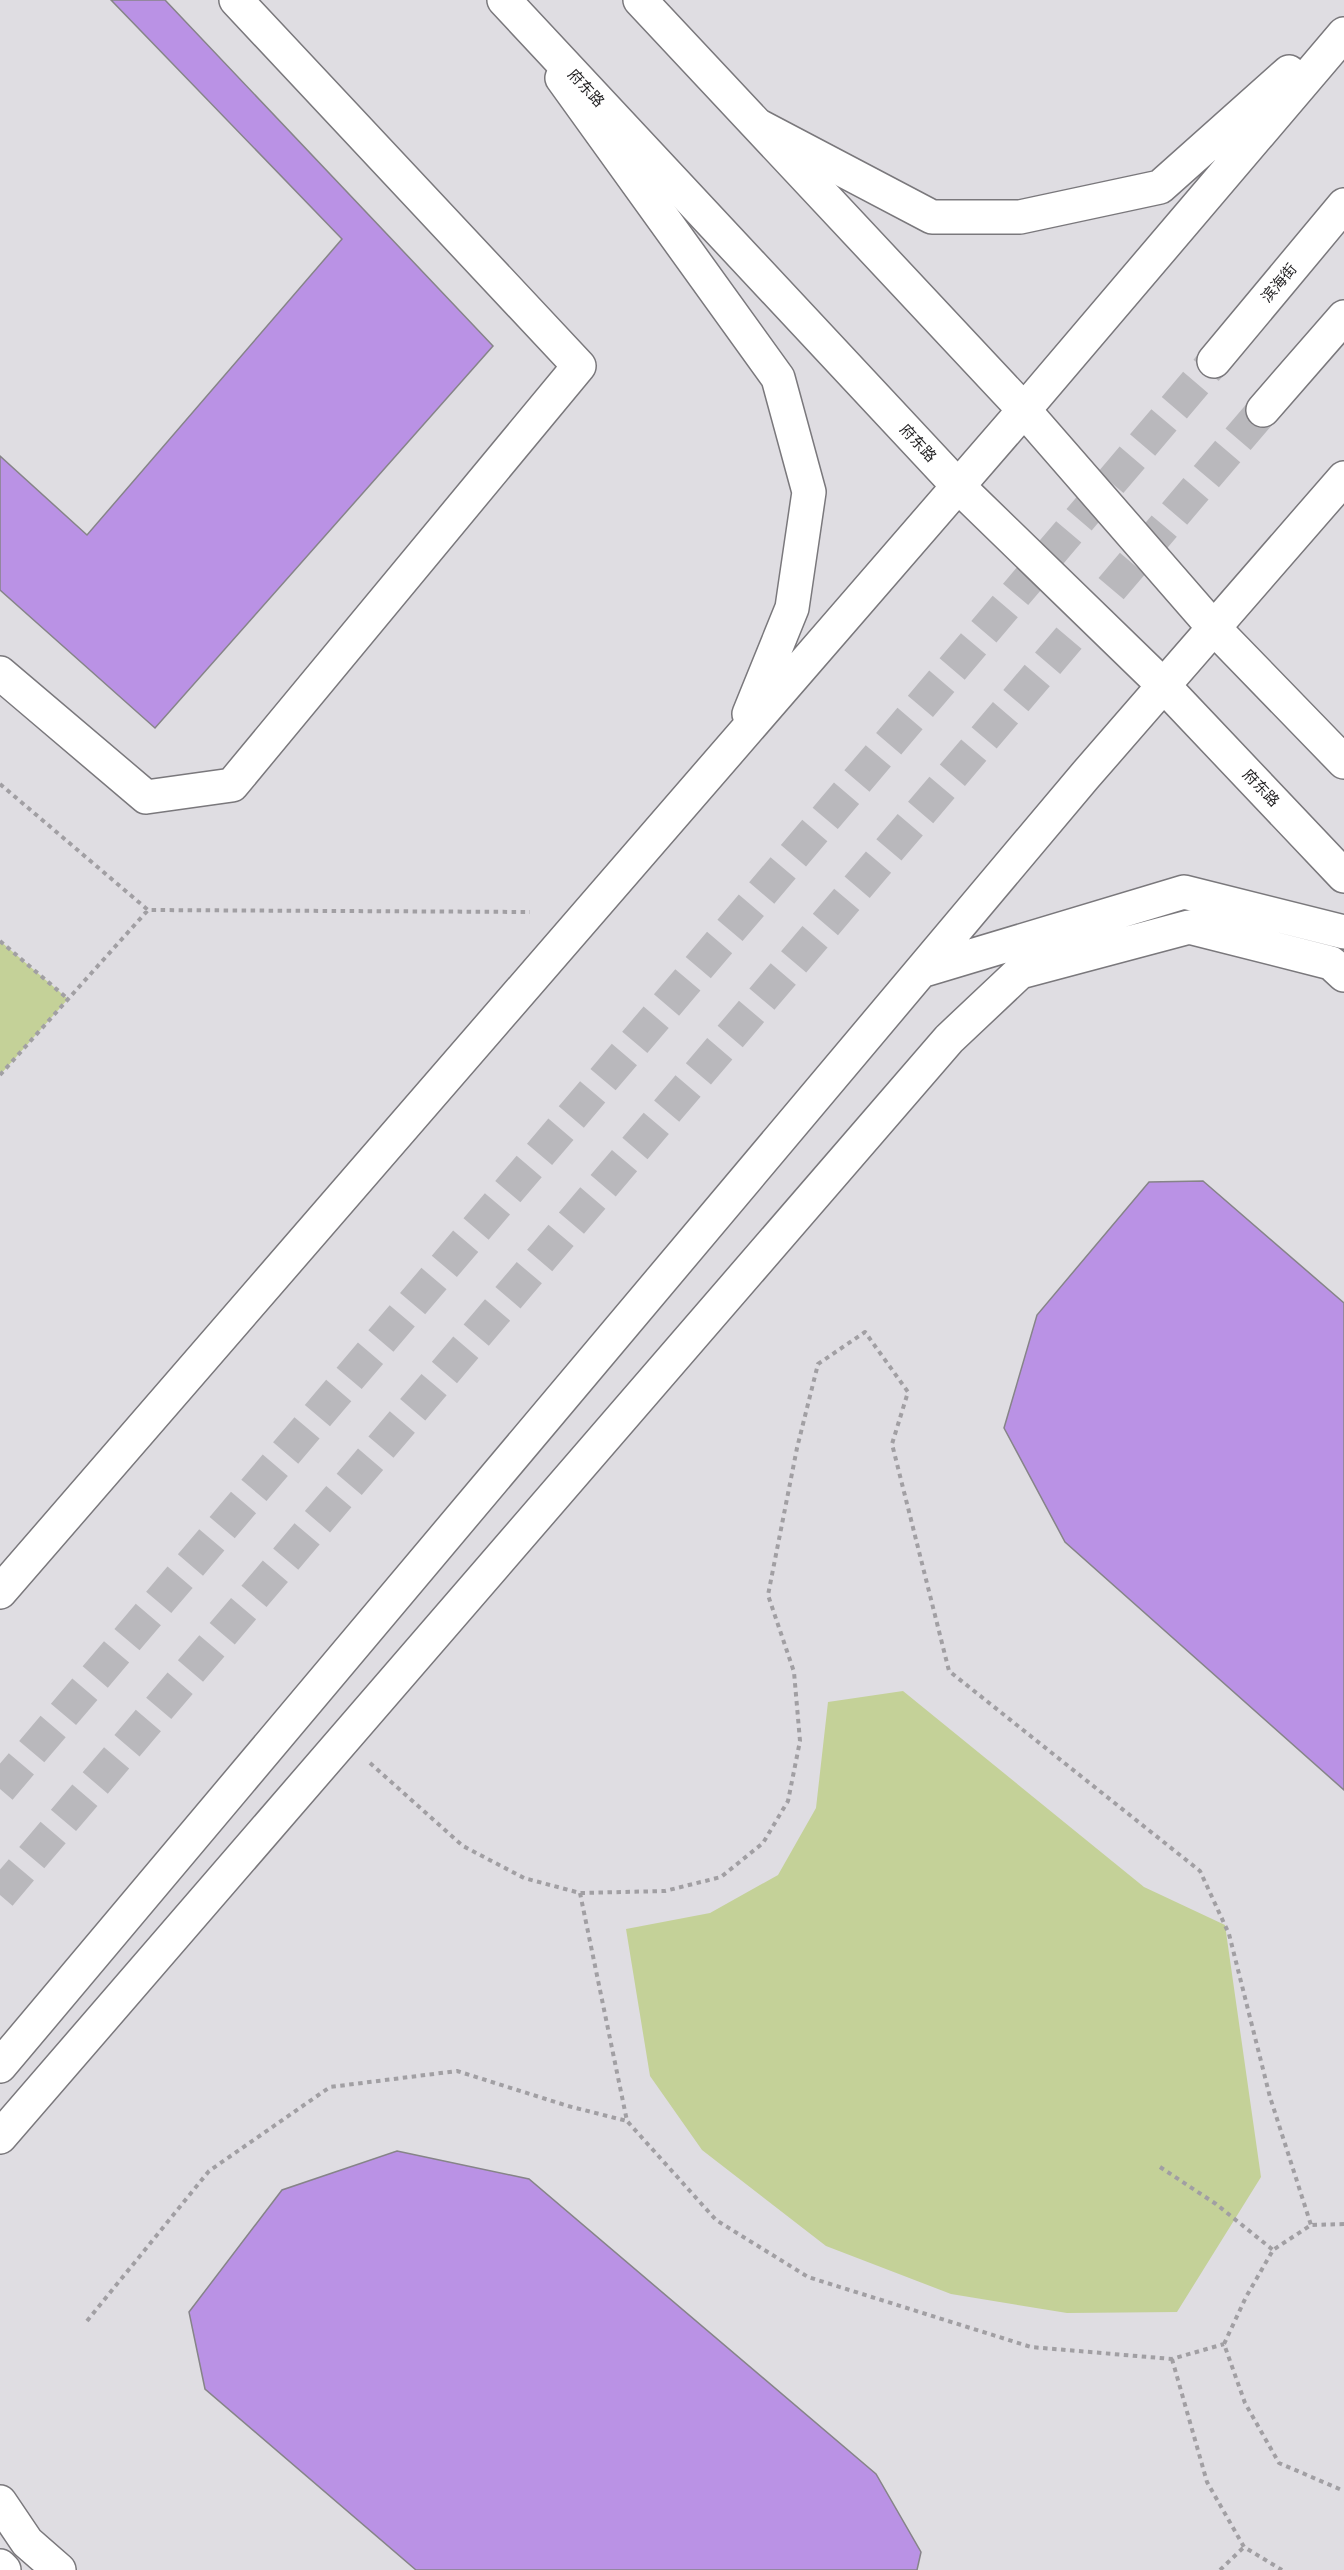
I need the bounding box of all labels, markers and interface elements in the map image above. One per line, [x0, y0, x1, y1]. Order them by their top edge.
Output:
street label: 府东路 [564, 65, 608, 111]
street label: 滨海街 [1258, 260, 1300, 306]
street label: 府东路 [896, 420, 940, 466]
street label: 府东路 [1239, 766, 1283, 810]

